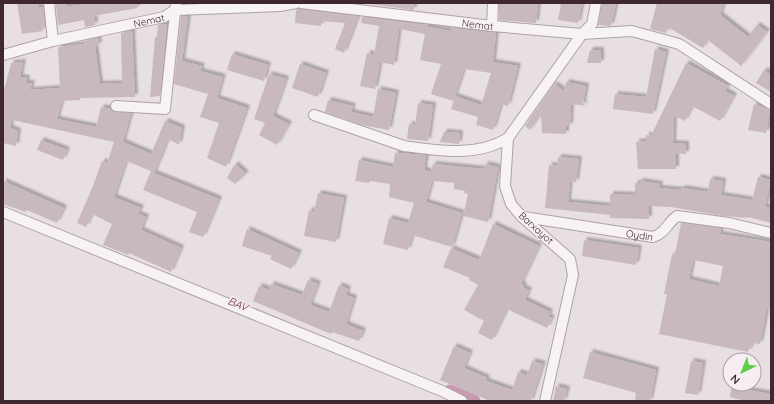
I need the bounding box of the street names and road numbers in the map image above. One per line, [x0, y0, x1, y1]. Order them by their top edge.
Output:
street label: Nemat [132, 10, 166, 30]
street label: Nemat [461, 16, 495, 33]
street label: Barxayot [516, 209, 557, 247]
street label: Oydin [625, 226, 654, 243]

